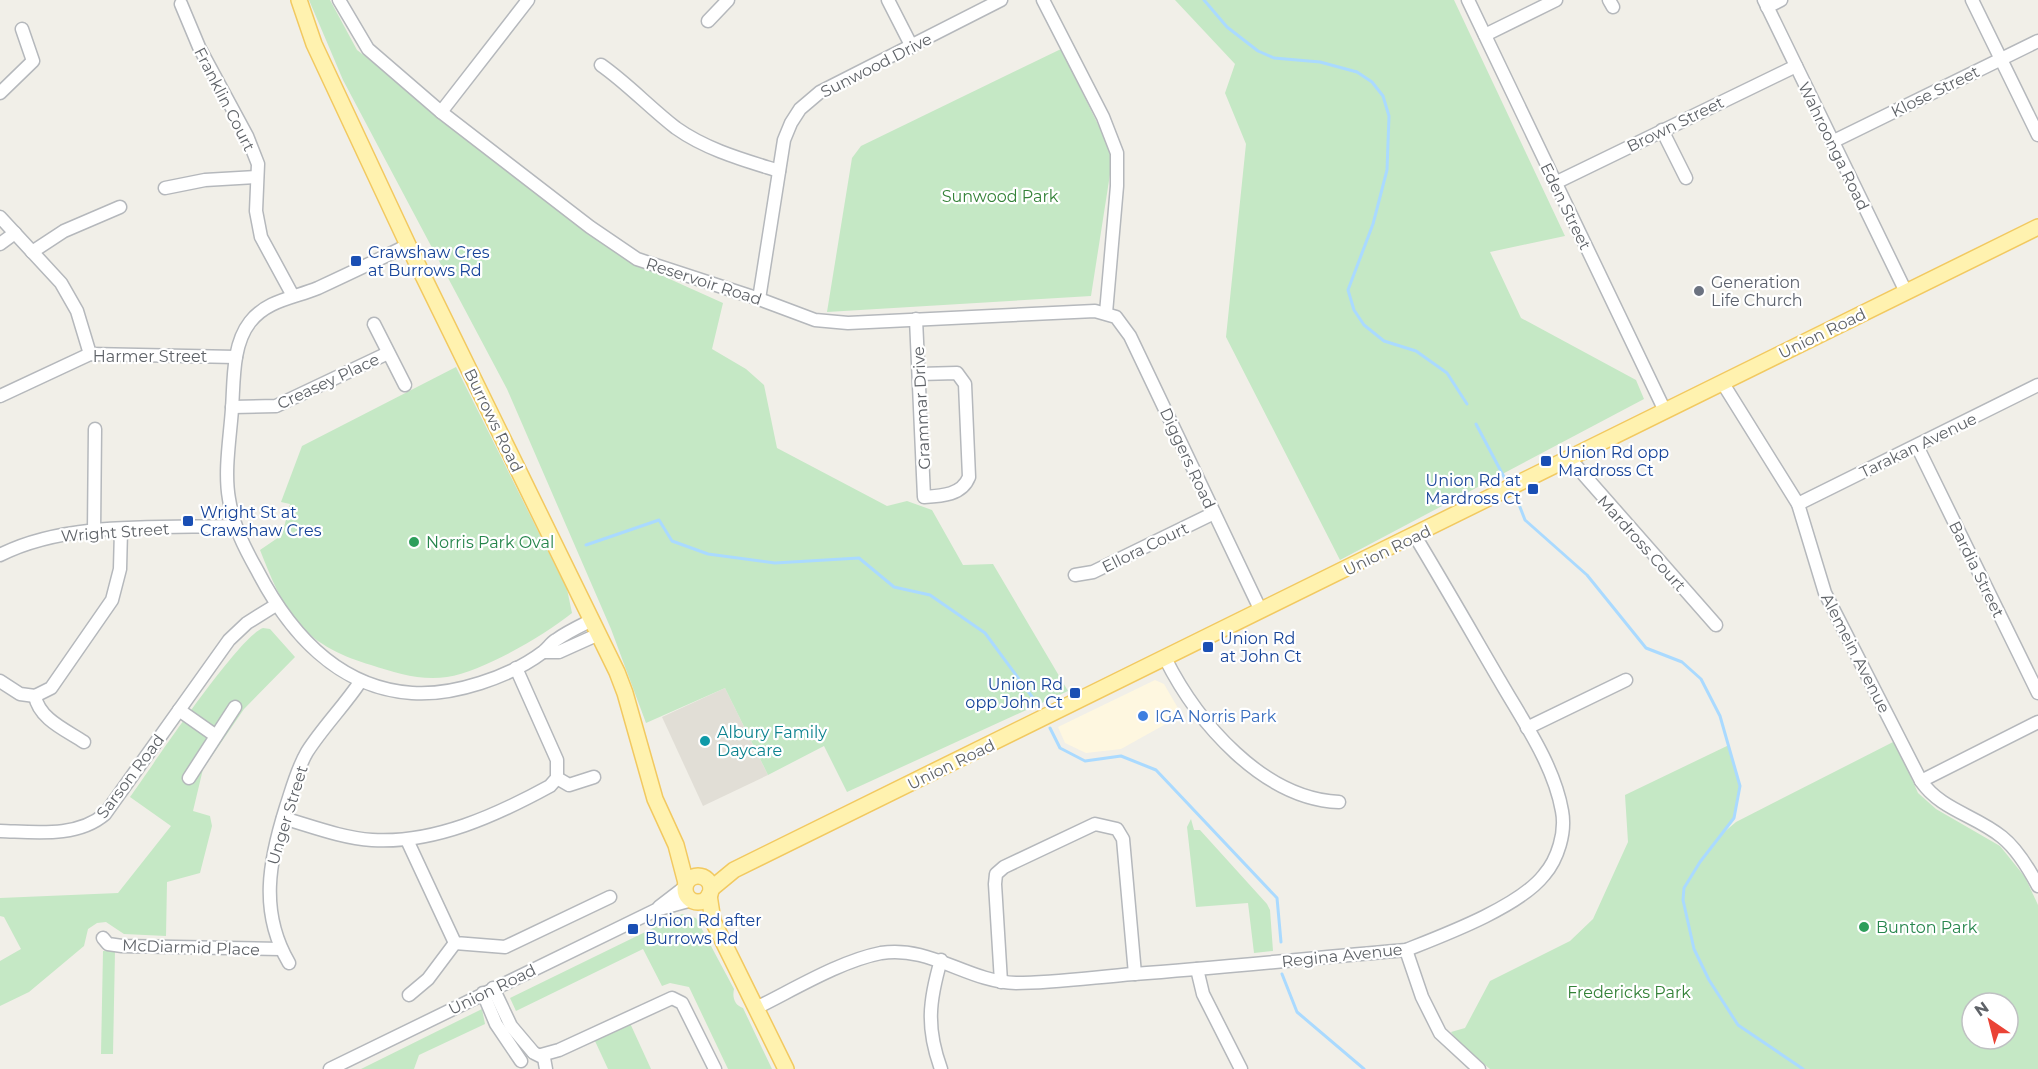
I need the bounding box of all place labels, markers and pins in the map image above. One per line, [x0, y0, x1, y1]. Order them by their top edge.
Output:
place label: Crawshaw Cres at Burrows Rd [368, 243, 490, 280]
marker: Crawshaw Cres at Burrows Rd [349, 254, 363, 268]
place label: Generation Life Church [1711, 273, 1803, 310]
marker: Generation Life Church [1692, 284, 1706, 298]
place label: Union Rd opp Mardross Ct [1558, 443, 1669, 480]
marker: Union Rd opp Mardross Ct [1539, 454, 1553, 468]
place label: Union Rd at Mardross Ct [1425, 471, 1521, 508]
marker: Union Rd at Mardross Ct [1526, 482, 1540, 496]
place label: Wright St at Crawshaw Cres [200, 503, 322, 540]
marker: Wright St at Crawshaw Cres [181, 514, 195, 528]
place label: Norris Park Oval [426, 533, 554, 552]
marker: Norris Park Oval [407, 535, 421, 549]
place label: Union Rd at John Ct [1220, 629, 1302, 666]
marker: Union Rd at John Ct [1201, 640, 1215, 654]
place label: Union Rd opp John Ct [965, 675, 1063, 712]
marker: Union Rd opp John Ct [1068, 686, 1082, 700]
place label: IGA Norris Park [1155, 707, 1277, 726]
marker: IGA Norris Park [1136, 709, 1150, 723]
place label: Albury Family Daycare [717, 723, 827, 760]
marker: Albury Family Daycare [698, 734, 712, 748]
place label: Union Rd after Burrows Rd [645, 911, 762, 948]
place label: Bunton Park [1876, 918, 1978, 937]
marker: Bunton Park [1857, 920, 1871, 934]
marker: Union Rd after Burrows Rd [626, 922, 640, 936]

